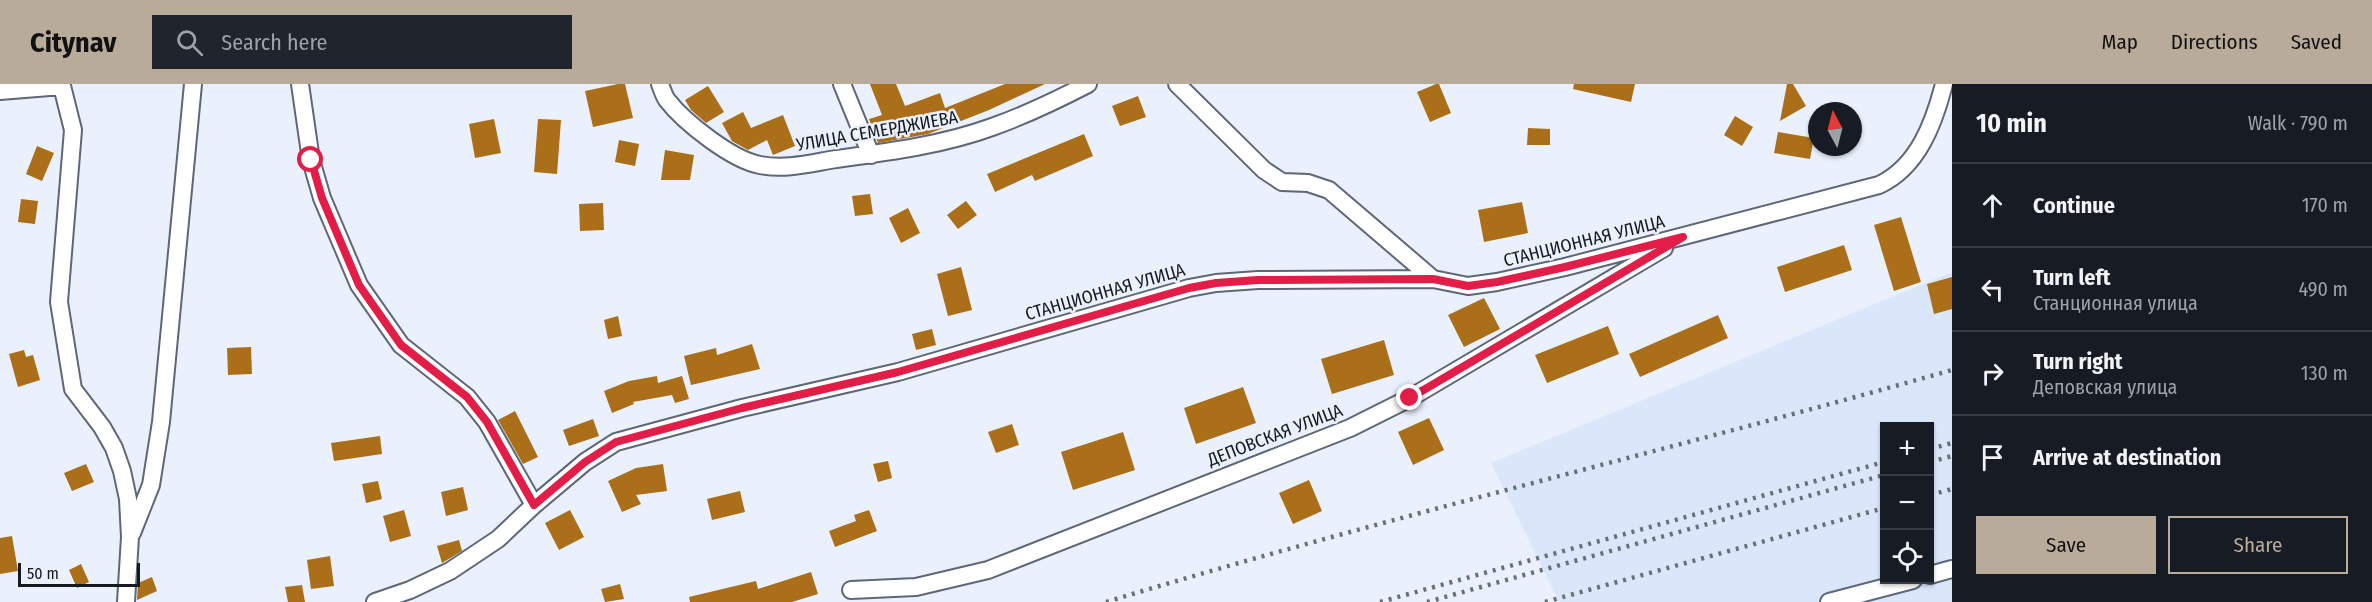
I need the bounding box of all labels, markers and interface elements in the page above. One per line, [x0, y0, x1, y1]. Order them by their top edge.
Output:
search box [152, 15, 572, 69]
text: Citynav [30, 26, 116, 59]
icon: search [173, 26, 206, 59]
text: Search here [221, 29, 327, 56]
text: Map [2101, 29, 2138, 55]
text: Directions [2171, 29, 2258, 55]
text: Saved [2291, 29, 2342, 55]
north arrow [1808, 102, 1862, 156]
street label: УЛИЦА СЕМЕРДЖИЕВА [793, 106, 960, 156]
text: 10 min [1976, 108, 2047, 139]
text: Walk · 790 m [2248, 111, 2348, 135]
route start [297, 146, 323, 172]
icon: ahead [1976, 189, 2009, 222]
text: Continue [2033, 192, 2115, 219]
text: 170 m [2302, 193, 2348, 217]
street label: СТАНЦИОННАЯ УЛИЦА [1501, 210, 1667, 272]
street label: СТАНЦИОННАЯ УЛИЦА [1022, 258, 1188, 325]
text: Turn left [2033, 264, 2111, 291]
icon: left [1976, 273, 2009, 306]
text: 490 m [2298, 277, 2348, 301]
text: Станционная улица [2033, 291, 2198, 315]
text: Turn right [2033, 348, 2122, 375]
icon: right [1976, 357, 2009, 390]
text: 130 m [2301, 361, 2348, 385]
text: Деповская улица [2033, 375, 2177, 399]
route end [1396, 384, 1422, 410]
street label: ДЕПОВСКАЯ УЛИЦА [1203, 399, 1346, 471]
map controls [1880, 422, 1934, 584]
button: + [1880, 422, 1934, 476]
icon: arrive [1976, 441, 2009, 474]
text: Arrive at destination [2033, 444, 2221, 471]
button: − [1880, 476, 1934, 530]
button: Save [1976, 516, 2156, 574]
button: Share [2168, 516, 2348, 574]
button: locate [1880, 530, 1934, 584]
scale bar [18, 560, 140, 588]
text: 50 m [27, 564, 59, 583]

